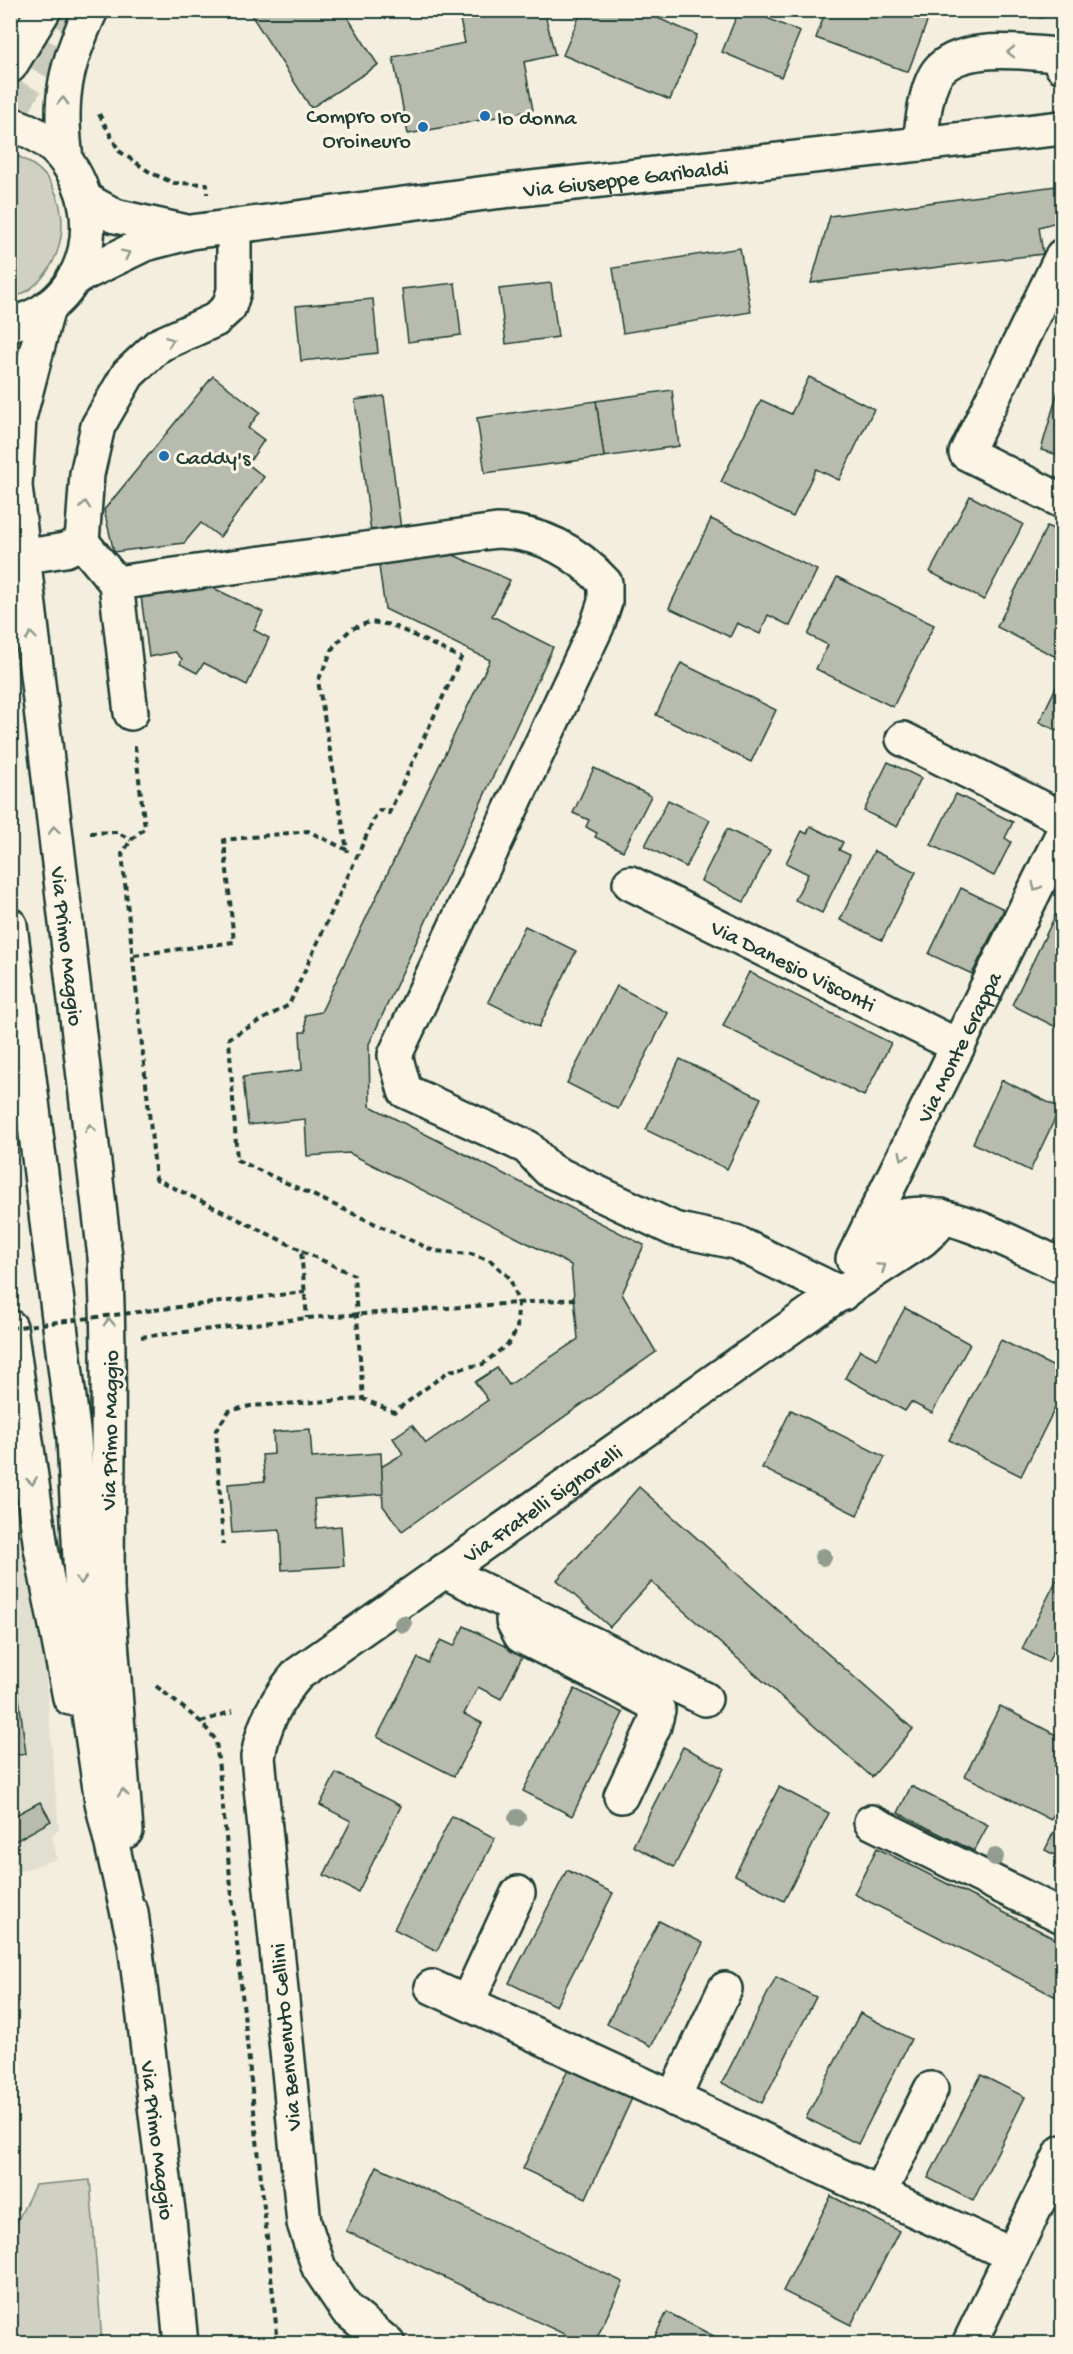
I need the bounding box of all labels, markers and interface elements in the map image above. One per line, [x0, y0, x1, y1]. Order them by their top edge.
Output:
one-way arrow [1006, 46, 1015, 58]
one-way arrow [57, 97, 70, 106]
place label: Compro oro Oroineuro [306, 105, 411, 156]
place label: Io donna [497, 107, 577, 133]
marker: Io donna [478, 109, 492, 123]
marker: Compro oro Oroineuro [416, 120, 430, 134]
street label: Via Giuseppe Garibaldi [521, 157, 730, 206]
one-way arrow [119, 249, 130, 261]
one-way arrow [164, 335, 174, 348]
place label: Caddy's [176, 447, 251, 473]
marker: Caddy's [157, 449, 171, 463]
one-way arrow [78, 501, 91, 510]
one-way arrow [25, 632, 37, 641]
one-way arrow [48, 825, 61, 834]
street label: Via Primo Maggio [42, 864, 87, 1028]
one-way arrow [1032, 881, 1044, 892]
street label: Via Danesio Visconti [705, 916, 879, 1020]
street label: Via Monte Grappa [913, 968, 1010, 1129]
one-way arrow [84, 1123, 97, 1132]
one-way arrow [899, 1150, 911, 1161]
one-way arrow [875, 1263, 886, 1274]
one-way arrow [102, 1317, 115, 1326]
street label: Via Primo Maggio [98, 1350, 126, 1511]
street label: Via Fratelli Signorelli [459, 1441, 629, 1571]
one-way arrow [25, 1477, 37, 1486]
one-way arrow [74, 1576, 87, 1585]
one-way arrow [117, 1789, 130, 1798]
street label: Via Benvenuto Cellini [267, 1942, 309, 2132]
street label: Via Primo Maggio [132, 2059, 178, 2222]

